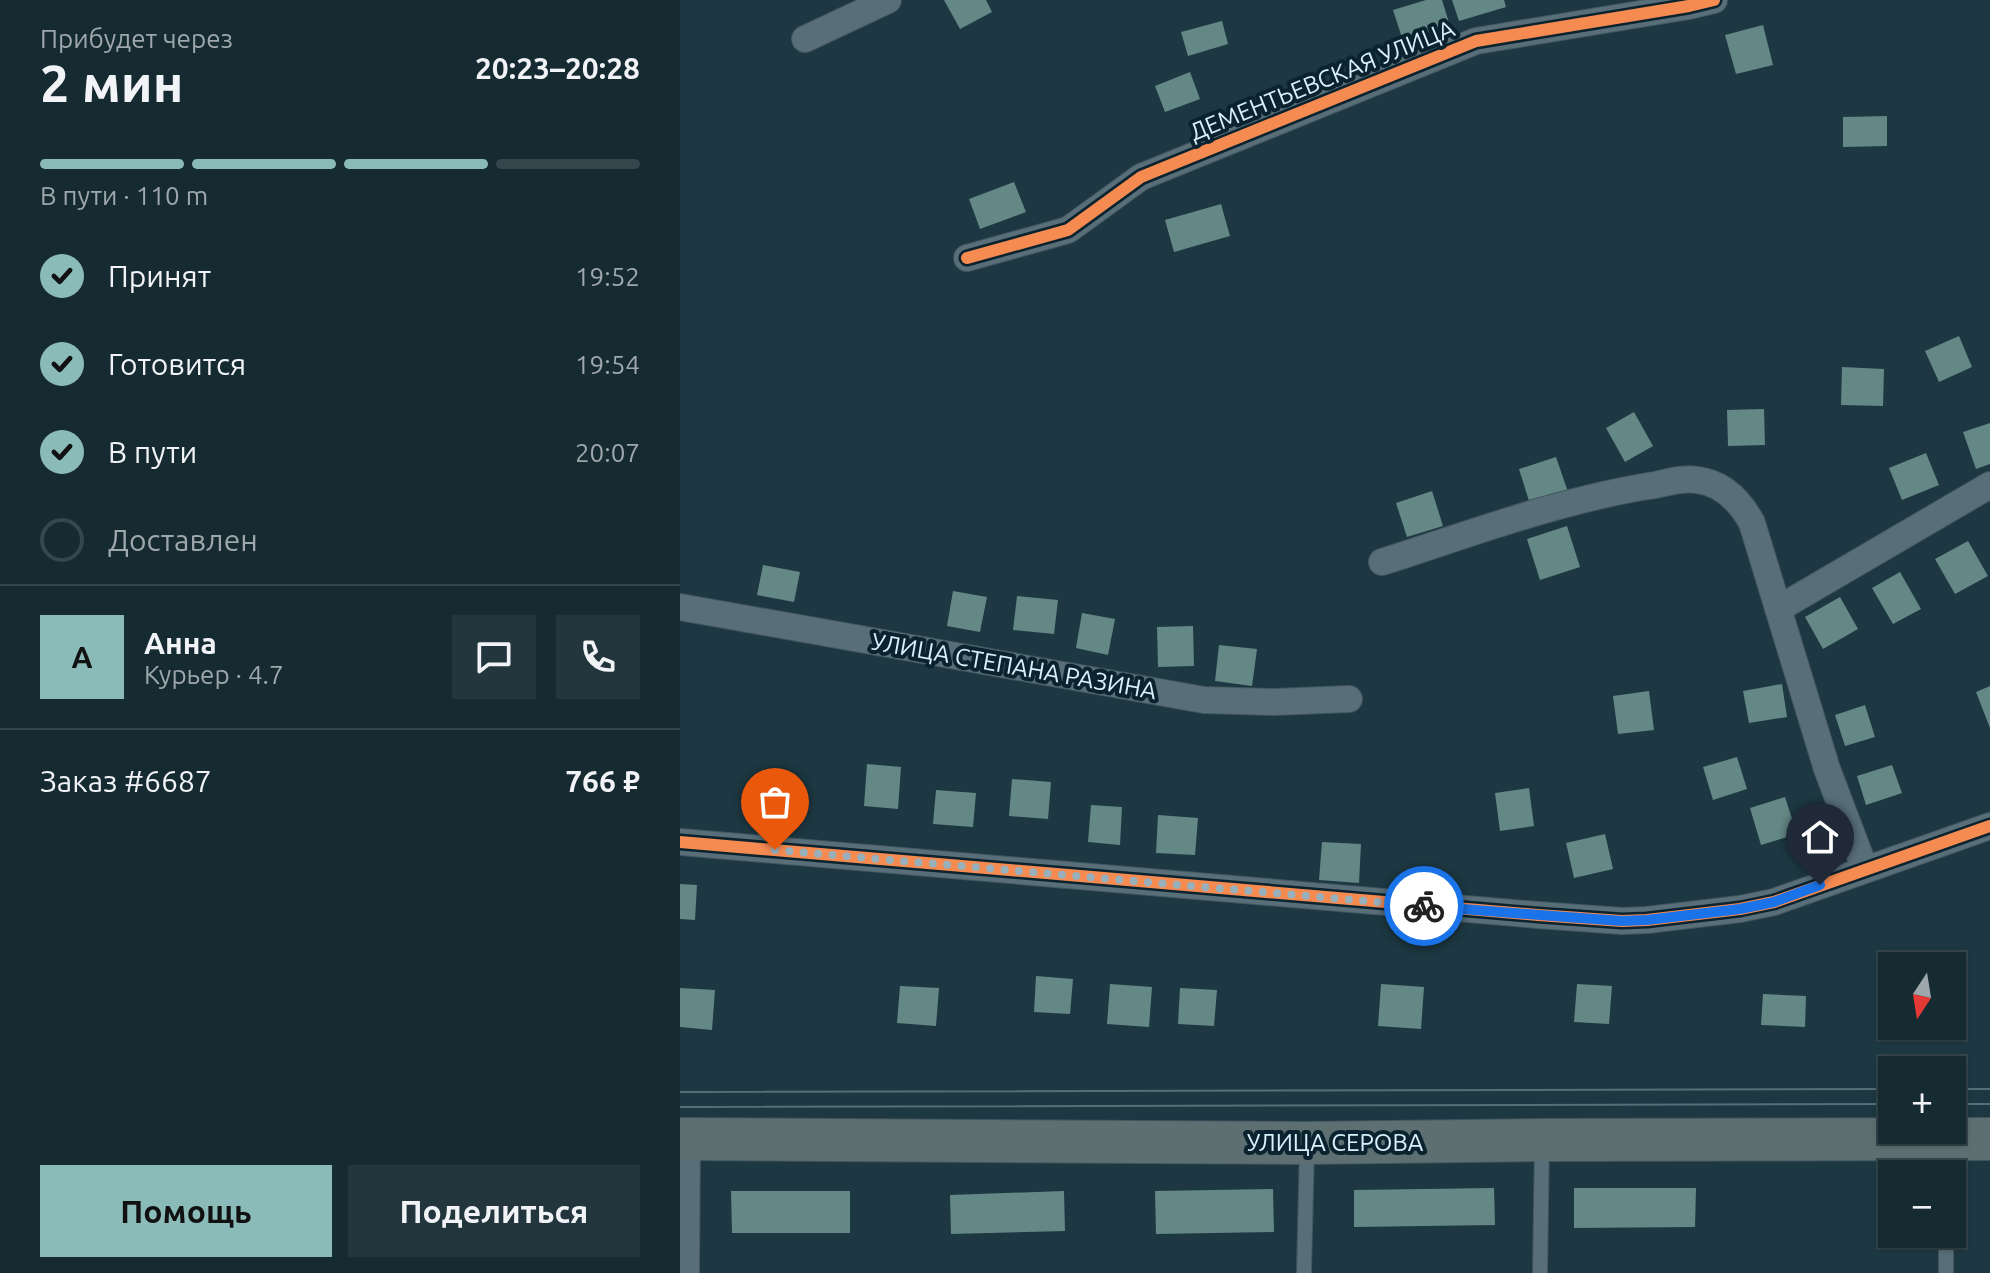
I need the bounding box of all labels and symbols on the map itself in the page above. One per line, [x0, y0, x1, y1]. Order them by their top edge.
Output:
street label: ДЕМЕНТЬЕВСКАЯ УЛИЦА [1186, 14, 1459, 146]
street label: УЛИЦА СТЕПАНА РАЗИНА [869, 628, 1159, 704]
pin [741, 768, 809, 850]
pin [1786, 803, 1854, 885]
courier [1384, 866, 1464, 946]
north arrow [1878, 952, 1966, 1040]
street label: УЛИЦА СЕРОВА [1247, 1129, 1424, 1156]

